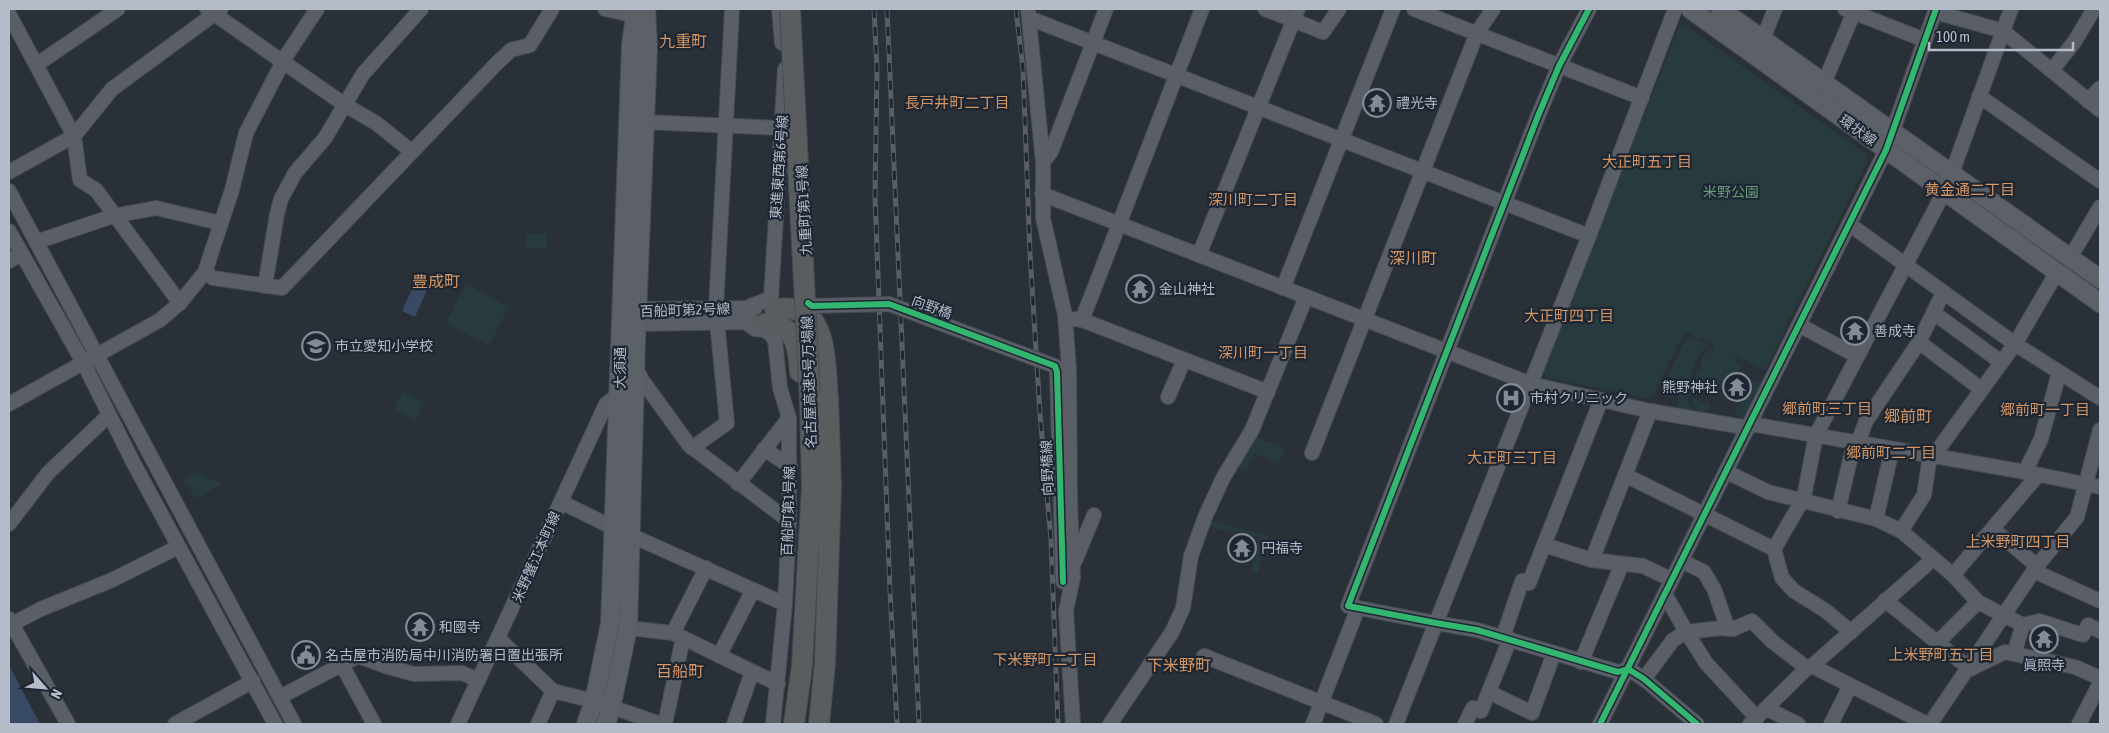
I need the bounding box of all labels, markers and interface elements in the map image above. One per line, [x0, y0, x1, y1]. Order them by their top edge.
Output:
scale bar [1929, 20, 2073, 52]
text: 100 m [1936, 28, 1970, 45]
district label: 九重町 [659, 32, 707, 50]
temple icon: 禮光寺 [1362, 88, 1392, 118]
district label: 長戸井町二丁目 [904, 94, 1010, 111]
place label: 禮光寺 [1396, 95, 1438, 111]
street label: 環状線 [1836, 111, 1880, 149]
street label: 東進東西第6号線 [767, 114, 791, 220]
district label: 大正町五丁目 [1602, 153, 1692, 170]
street label: 九重町第1号線 [794, 164, 814, 256]
district label: 黄金通二丁目 [1925, 181, 2015, 198]
park label: 米野公園 [1703, 184, 1759, 200]
district label: 深川町二丁目 [1208, 191, 1298, 208]
district label: 深川町 [1389, 249, 1437, 267]
district label: 豊成町 [412, 272, 460, 290]
temple icon: 金山神社 [1125, 274, 1155, 304]
place label: 金山神社 [1159, 281, 1215, 297]
street label: 向野橋 [910, 292, 954, 322]
street label: 百船町第2号線 [639, 300, 731, 320]
district label: 大正町四丁目 [1524, 307, 1614, 324]
street label: 名古屋高速5号万場線 [799, 315, 819, 449]
temple icon: 善成寺 [1840, 316, 1870, 346]
place label: 善成寺 [1874, 323, 1916, 339]
school or university icon: 市立愛知小学校 [301, 331, 331, 361]
place label: 市立愛知小学校 [335, 338, 433, 354]
district label: 深川町一丁目 [1218, 344, 1308, 361]
street label: 大須通 [612, 347, 628, 389]
temple icon: 熊野神社 [1722, 372, 1752, 402]
place label: 熊野神社 [1662, 379, 1718, 395]
hospital icon: 市村クリニック [1496, 383, 1526, 413]
place label: 市村クリニック [1530, 390, 1628, 406]
district label: 郷前町三丁目 [1782, 400, 1872, 417]
district label: 郷前町一丁目 [2000, 401, 2090, 418]
district label: 郷前町 [1884, 407, 1932, 425]
street label: 向野橋線 [1038, 440, 1056, 496]
district label: 郷前町二丁目 [1846, 444, 1936, 461]
district label: 大正町三丁目 [1467, 449, 1557, 466]
street label: 百船町第1号線 [778, 465, 798, 557]
street label: 米野蟹江本町線 [509, 509, 563, 605]
temple icon: 円福寺 [1227, 533, 1257, 563]
district label: 上米野町四丁目 [1965, 533, 2071, 550]
place label: 円福寺 [1261, 540, 1303, 556]
temple icon: 和國寺 [405, 612, 435, 642]
place label: 和國寺 [439, 619, 481, 635]
temple icon: 眞照寺 [2029, 624, 2059, 654]
public building icon: 名古屋市消防局中川消防署日置出張所 [291, 640, 321, 670]
district label: 上米野町五丁目 [1888, 646, 1994, 663]
place label: 名古屋市消防局中川消防署日置出張所 [325, 647, 563, 663]
district label: 下米野町二丁目 [992, 651, 1098, 668]
district label: 下米野町 [1147, 656, 1211, 674]
place label: 眞照寺 [2023, 657, 2065, 673]
district label: 百船町 [656, 662, 704, 680]
north arrow [20, 663, 70, 713]
text: N [48, 687, 66, 701]

